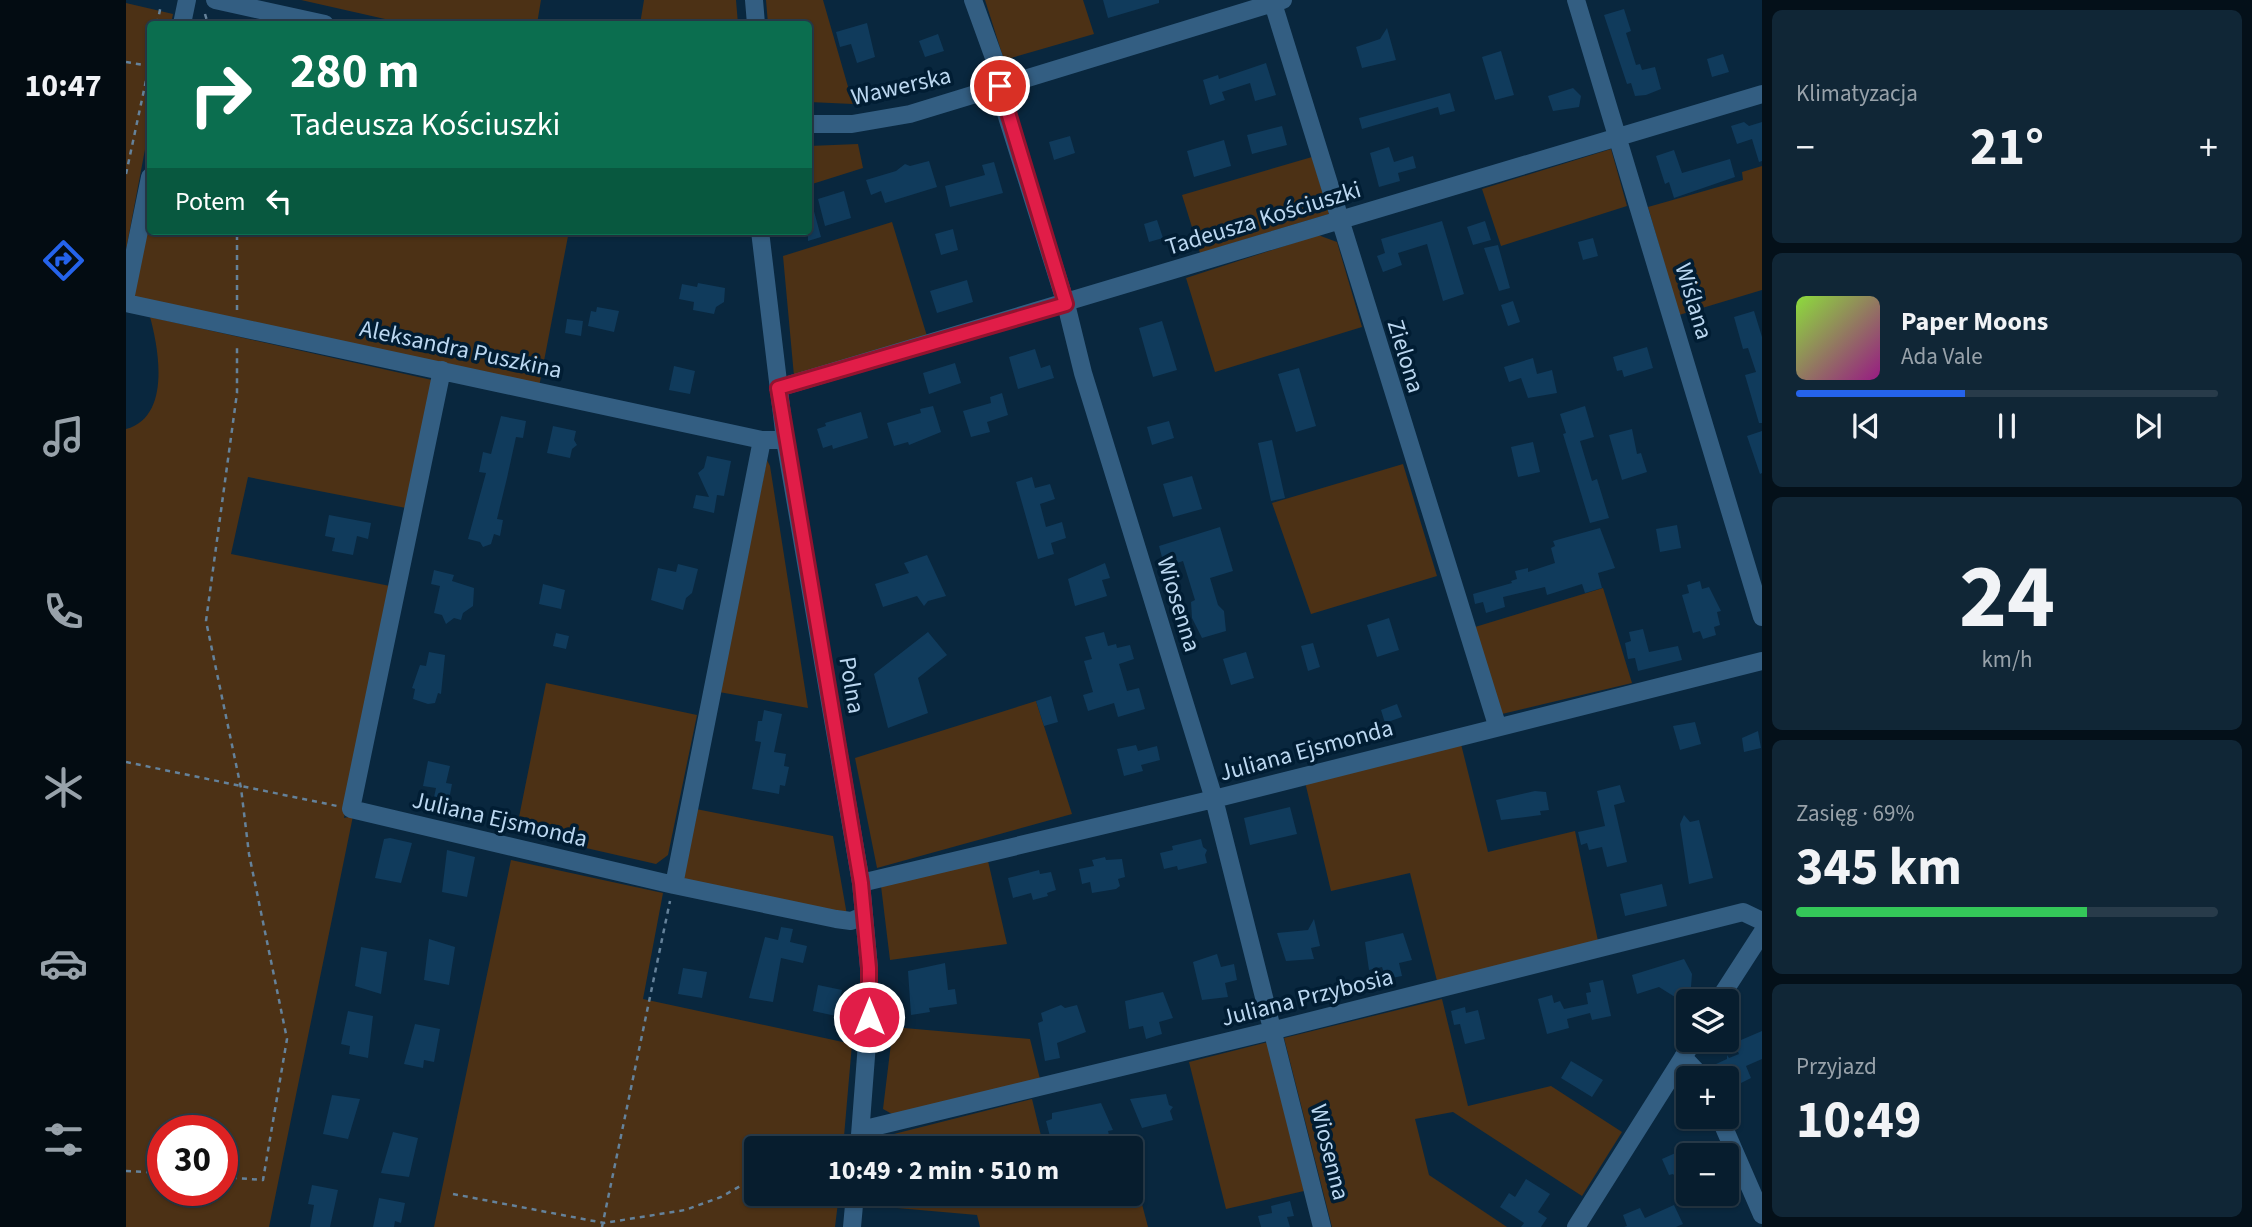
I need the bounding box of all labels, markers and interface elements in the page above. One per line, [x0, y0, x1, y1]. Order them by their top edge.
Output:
text: 280 m [290, 37, 419, 107]
icon: right [175, 49, 266, 140]
pin [970, 56, 1030, 116]
street label: Wawerska [848, 58, 955, 115]
text: 10:47 [24, 63, 102, 109]
icon: arrive [981, 67, 1019, 105]
text: Klimatyzacja [1796, 77, 1918, 110]
text: Tadeusza Kościuszki [290, 102, 560, 148]
text: 21° [1970, 111, 2044, 185]
text: − [1796, 121, 1815, 175]
text: + [2199, 121, 2218, 175]
street label: Tadeusza Kościuszki [1161, 172, 1365, 265]
icon: left [260, 182, 298, 220]
text: Potem [175, 183, 246, 220]
icon: directions [39, 236, 88, 285]
street label: Wiślana [1665, 259, 1722, 344]
text: Paper Moons [1901, 303, 2048, 340]
street label: Aleksandra Puszkina [356, 311, 565, 388]
street label: Zielona [1378, 315, 1433, 397]
text: Ada Vale [1901, 340, 1983, 373]
icon: previous [1847, 407, 1885, 445]
icon: pause [1988, 407, 2026, 445]
icon: next [2129, 407, 2167, 445]
icon: music [39, 412, 88, 461]
text: 24 [1959, 533, 2055, 662]
street label: Wiosenna [1147, 552, 1210, 656]
icon: phone [39, 587, 88, 636]
text: km/h [1981, 643, 2033, 676]
street label: Polna [829, 654, 874, 716]
street label: Juliana Ejsmonda [1215, 710, 1397, 791]
icon: climate [39, 763, 88, 812]
street label: Juliana Ejsmonda [409, 782, 591, 857]
text: Zasięg · 69% [1796, 797, 1914, 830]
text: 345 km [1796, 831, 1962, 905]
icon: car [39, 939, 88, 988]
street label: Juliana Przybosia [1217, 959, 1397, 1036]
position arrow [832, 980, 906, 1054]
map controls [1676, 989, 1739, 1206]
button: layers [1676, 989, 1739, 1052]
text: Przyjazd [1796, 1050, 1877, 1083]
button: + [1676, 1066, 1739, 1129]
text: 10:49 [1796, 1084, 1921, 1158]
street label: Wiosenna [1301, 1100, 1358, 1204]
icon: filters [39, 1115, 88, 1164]
speed limit sign: 30 [147, 1115, 238, 1206]
button: − [1676, 1143, 1739, 1206]
text: 10:49 · 2 min · 510 m [828, 1152, 1059, 1189]

